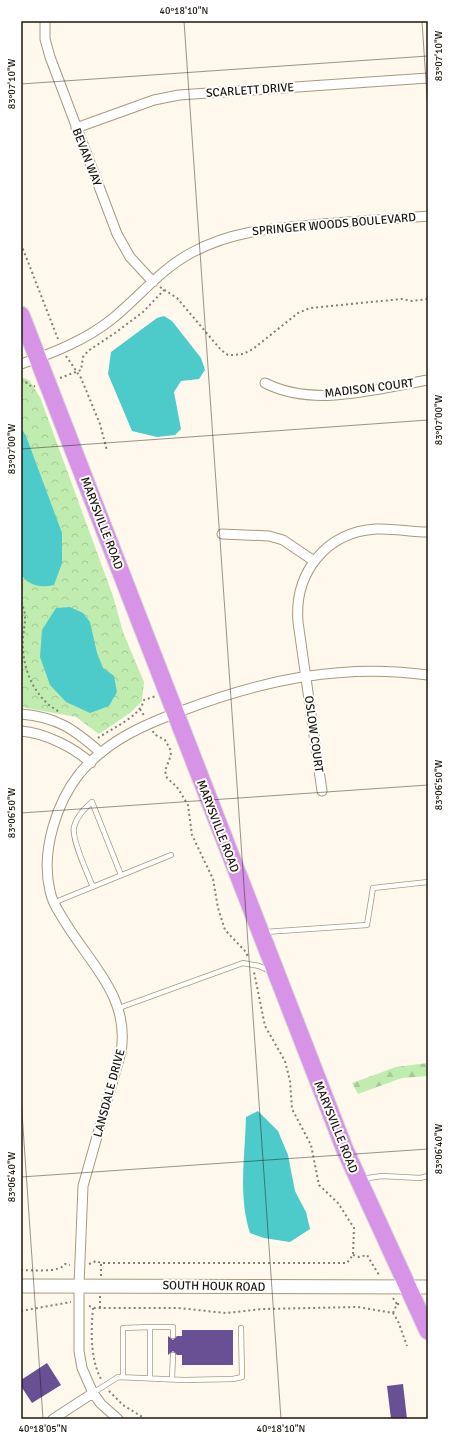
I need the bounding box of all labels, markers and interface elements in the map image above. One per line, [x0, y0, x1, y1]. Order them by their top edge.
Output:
text: 40°18'10"N [160, 5, 208, 17]
text: 83°07'10"W [433, 30, 445, 81]
text: 83°07'10"W [6, 58, 18, 109]
street label: SCARLETT DRIVE [205, 80, 295, 101]
street label: BEVAN WAY [69, 126, 104, 188]
street label: SPRINGER WOODS BOULEVARD [252, 210, 417, 239]
street label: MADISON COURT [324, 376, 415, 401]
text: 83°07'00"W [433, 394, 445, 445]
text: 83°07'00"W [6, 423, 18, 474]
street label: MARYSVILLE ROAD [77, 475, 126, 572]
street label: OSLOW COURT [301, 695, 326, 773]
text: 83°06'50"W [433, 759, 445, 810]
street label: MARYSVILLE ROAD [193, 778, 242, 875]
text: 83°06'50"W [6, 787, 18, 838]
street label: LANSDALE DRIVE [90, 1047, 129, 1139]
street label: MARYSVILLE ROAD [310, 1079, 361, 1176]
text: 83°06'40"W [433, 1123, 445, 1174]
text: 83°06'40"W [6, 1151, 18, 1202]
street label: SOUTH HOUK ROAD [162, 1278, 266, 1295]
text: 40°18'05"N [19, 1423, 67, 1435]
text: 40°18'10"N [257, 1423, 305, 1435]

